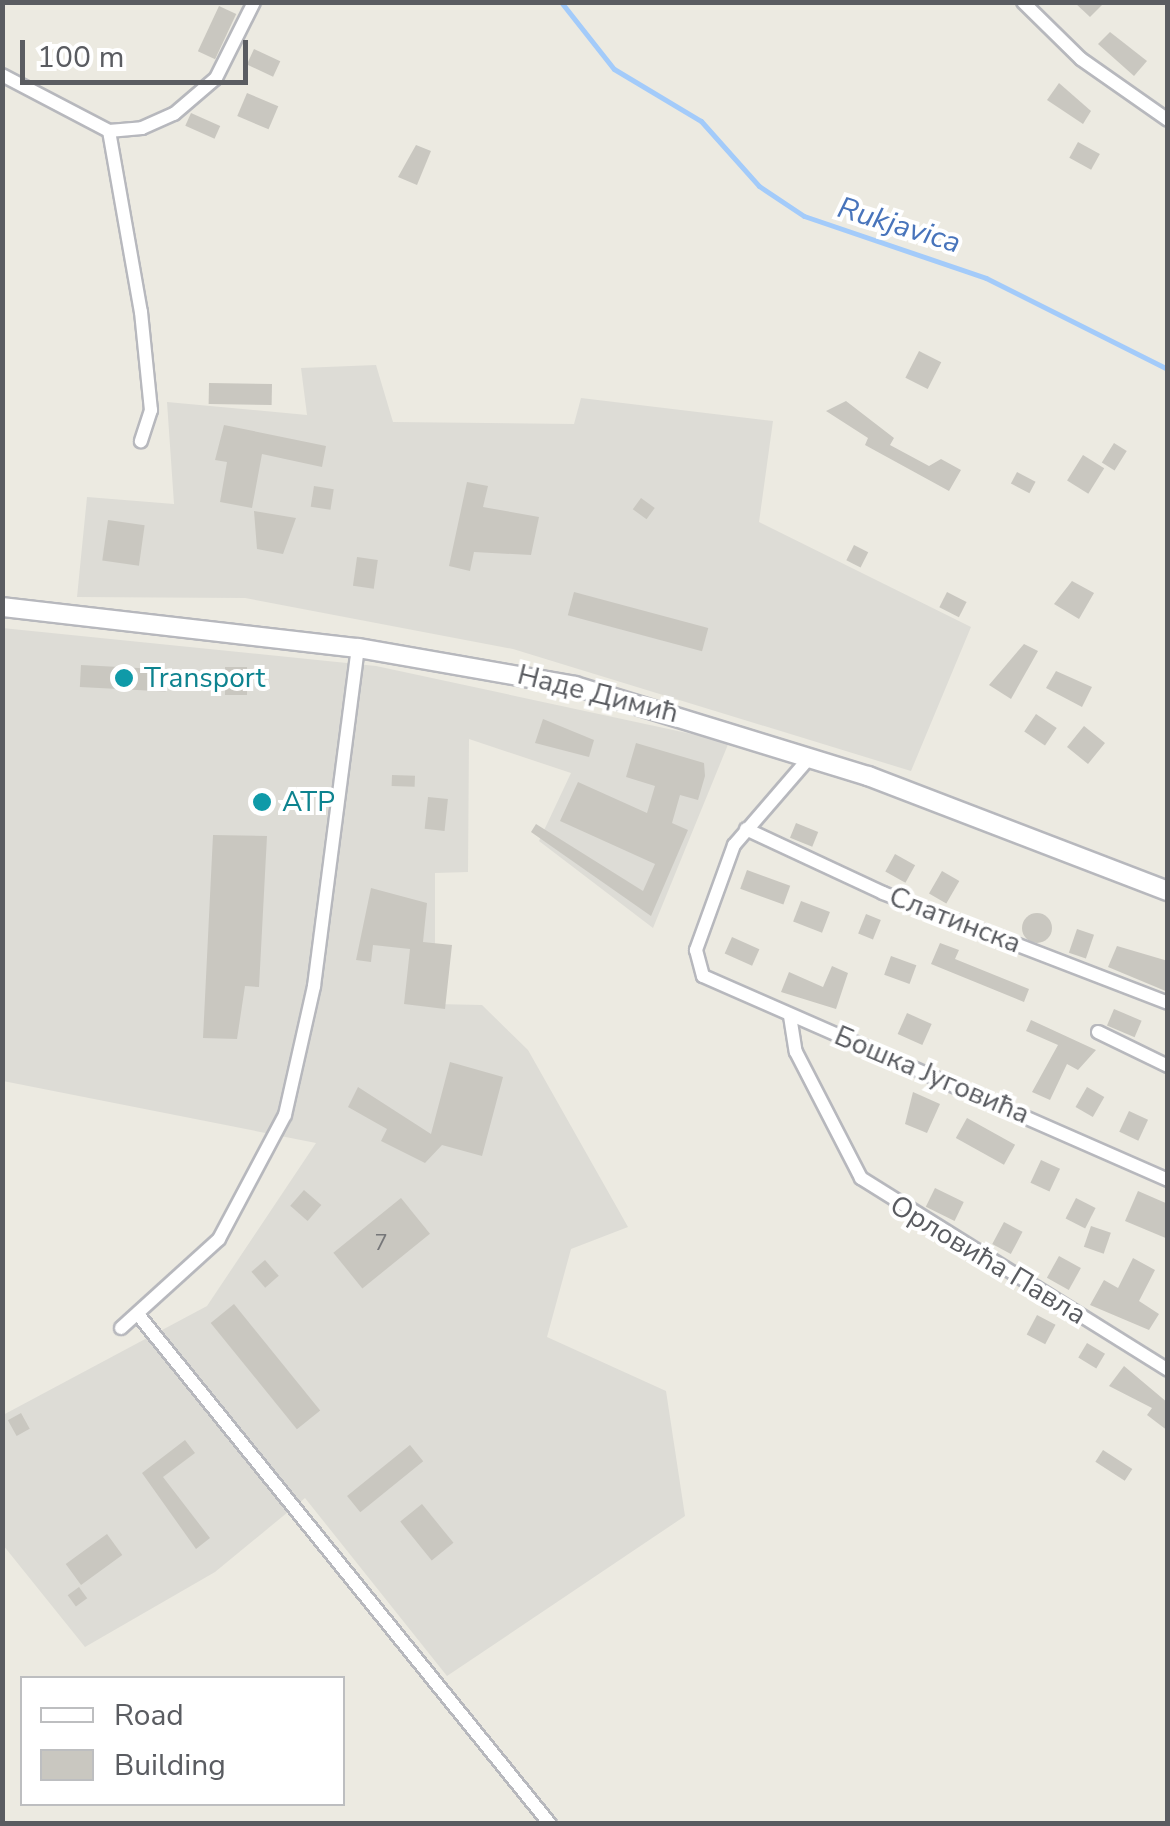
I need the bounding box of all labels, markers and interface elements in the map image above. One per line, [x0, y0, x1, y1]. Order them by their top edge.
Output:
scale bar [25, 20, 252, 82]
text: 100 m [37, 37, 124, 78]
water label: Rukjavica [833, 190, 965, 262]
street label: Наде Димић [514, 658, 682, 730]
place label: Transport [144, 661, 265, 695]
marker: Transport [113, 667, 135, 689]
place label: ATP [282, 785, 335, 819]
marker: ATP [251, 791, 273, 813]
street label: Слатинска [884, 880, 1026, 960]
street label: Бошка Југовића [830, 1019, 1034, 1131]
street label: Орловића Павла [884, 1188, 1092, 1332]
house number: 7 [374, 1231, 388, 1257]
legend [20, 1676, 345, 1806]
text: Road [114, 1695, 184, 1736]
text: Building [114, 1745, 226, 1786]

